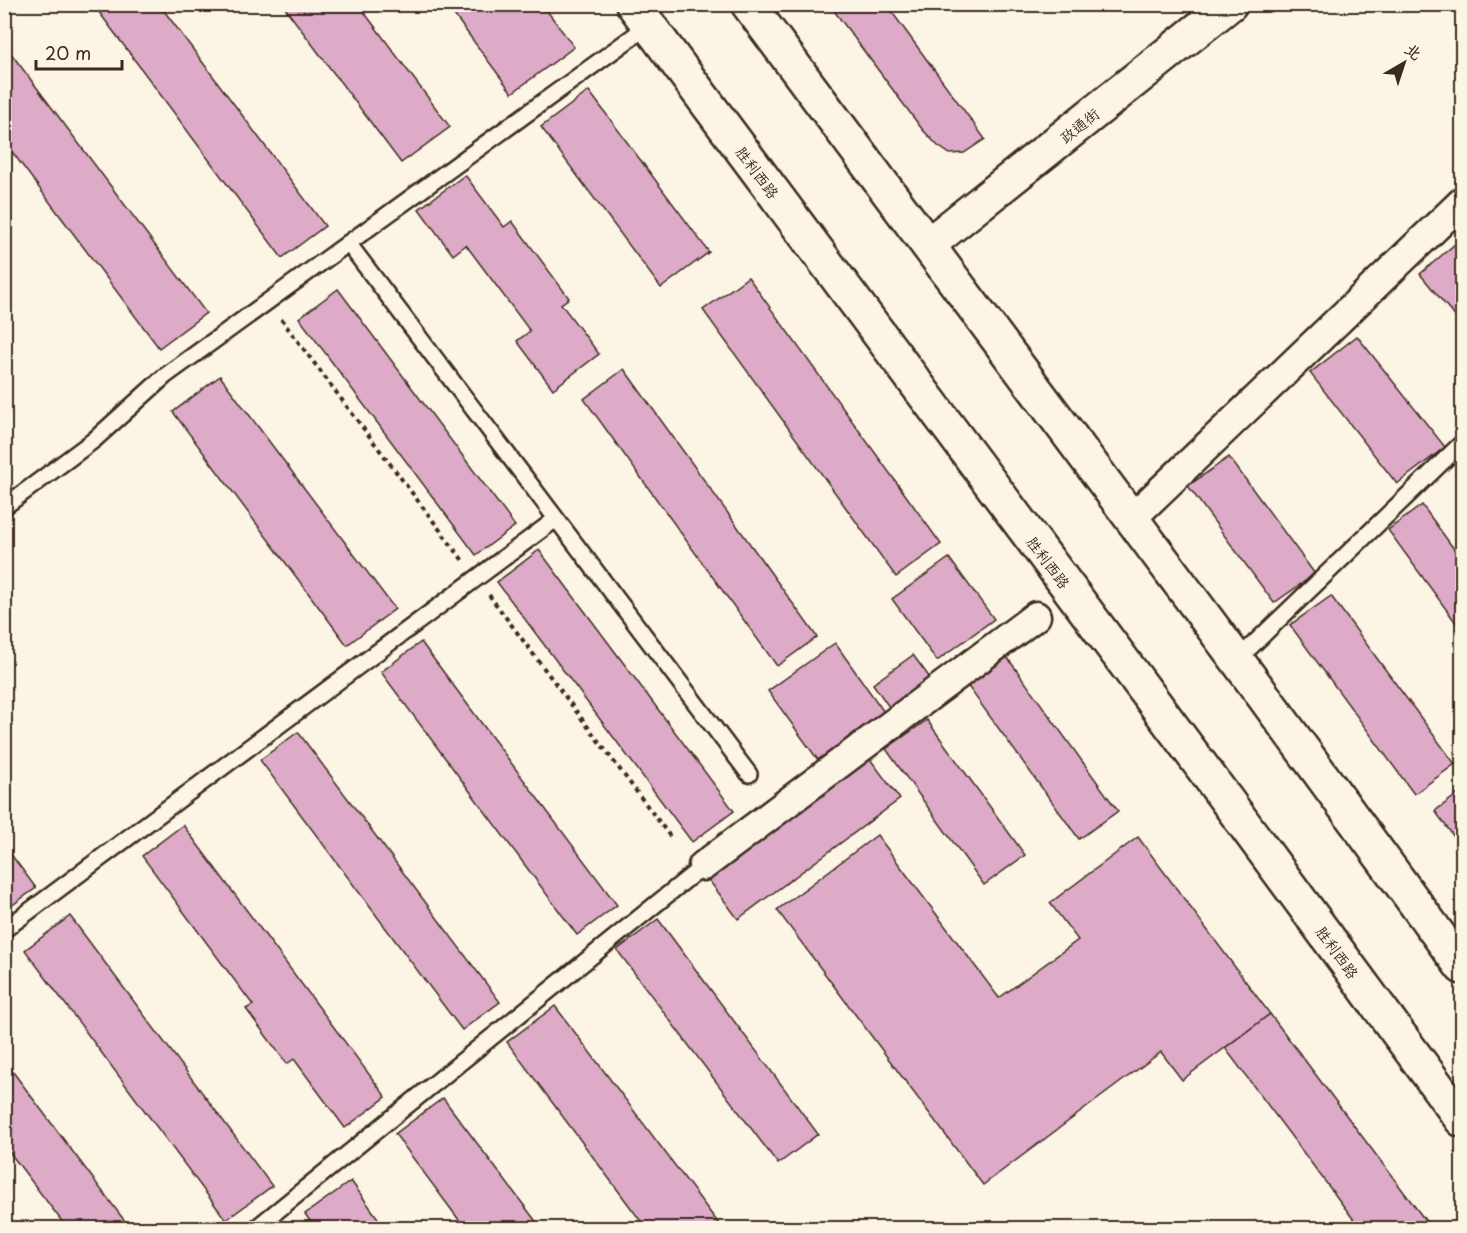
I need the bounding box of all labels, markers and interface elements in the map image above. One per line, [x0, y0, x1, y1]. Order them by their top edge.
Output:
scale bar [36, 33, 122, 71]
north arrow [1374, 33, 1434, 93]
text: 北 [1400, 36, 1428, 65]
text: 20 m [45, 39, 91, 66]
street label: 政通街 [1054, 102, 1104, 148]
street label: 胜利西路 [731, 141, 785, 203]
street label: 胜利西路 [1022, 531, 1076, 593]
street label: 胜利西路 [1311, 921, 1365, 983]

